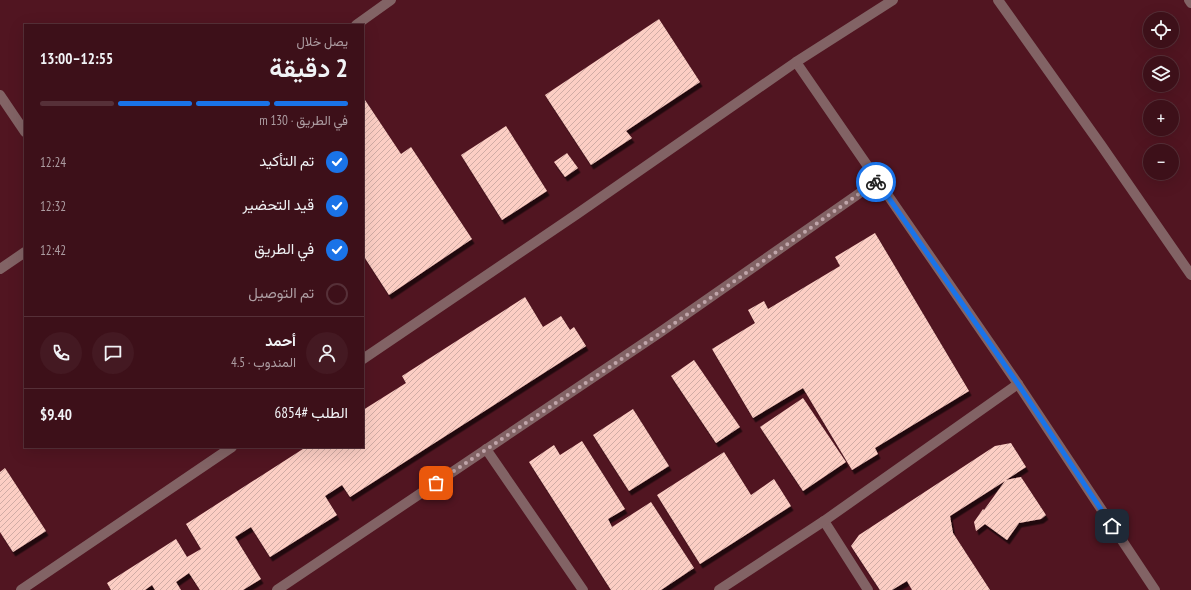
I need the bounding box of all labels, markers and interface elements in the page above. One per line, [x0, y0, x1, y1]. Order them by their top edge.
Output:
map controls [1143, 12, 1179, 180]
button: locate [1143, 12, 1179, 48]
text: يصل خلال [296, 33, 348, 50]
text: 12:55–13:00 [40, 49, 113, 68]
text: 2 دقيقة [269, 51, 348, 84]
button: layers [1143, 56, 1179, 92]
button: + [1143, 100, 1179, 136]
text: في الطريق · 130 m [259, 112, 348, 129]
button: − [1143, 144, 1179, 180]
text: تم التأكيد [259, 151, 314, 170]
icon: check [326, 151, 348, 173]
text: 12:24 [40, 154, 66, 171]
courier [856, 162, 896, 202]
icon: bike [865, 171, 887, 193]
text: قيد التحضير [242, 195, 314, 214]
icon: check [326, 195, 348, 217]
text: 12:32 [40, 198, 66, 215]
text: في الطريق [254, 239, 314, 258]
icon: check [326, 239, 348, 261]
text: 12:42 [40, 242, 66, 259]
text: تم التوصيل [248, 283, 314, 302]
text: أحمد [265, 331, 296, 350]
button: phone [40, 332, 82, 374]
button: chat [92, 332, 134, 374]
button: person [306, 332, 348, 374]
text: المندوب · 4.5 [231, 354, 296, 371]
text: الطلب #6854 [274, 403, 348, 422]
text: $9.40 [40, 405, 72, 424]
pin [419, 466, 453, 500]
icon: bag [425, 472, 447, 494]
pin [1095, 509, 1129, 543]
icon: home [1101, 515, 1123, 537]

